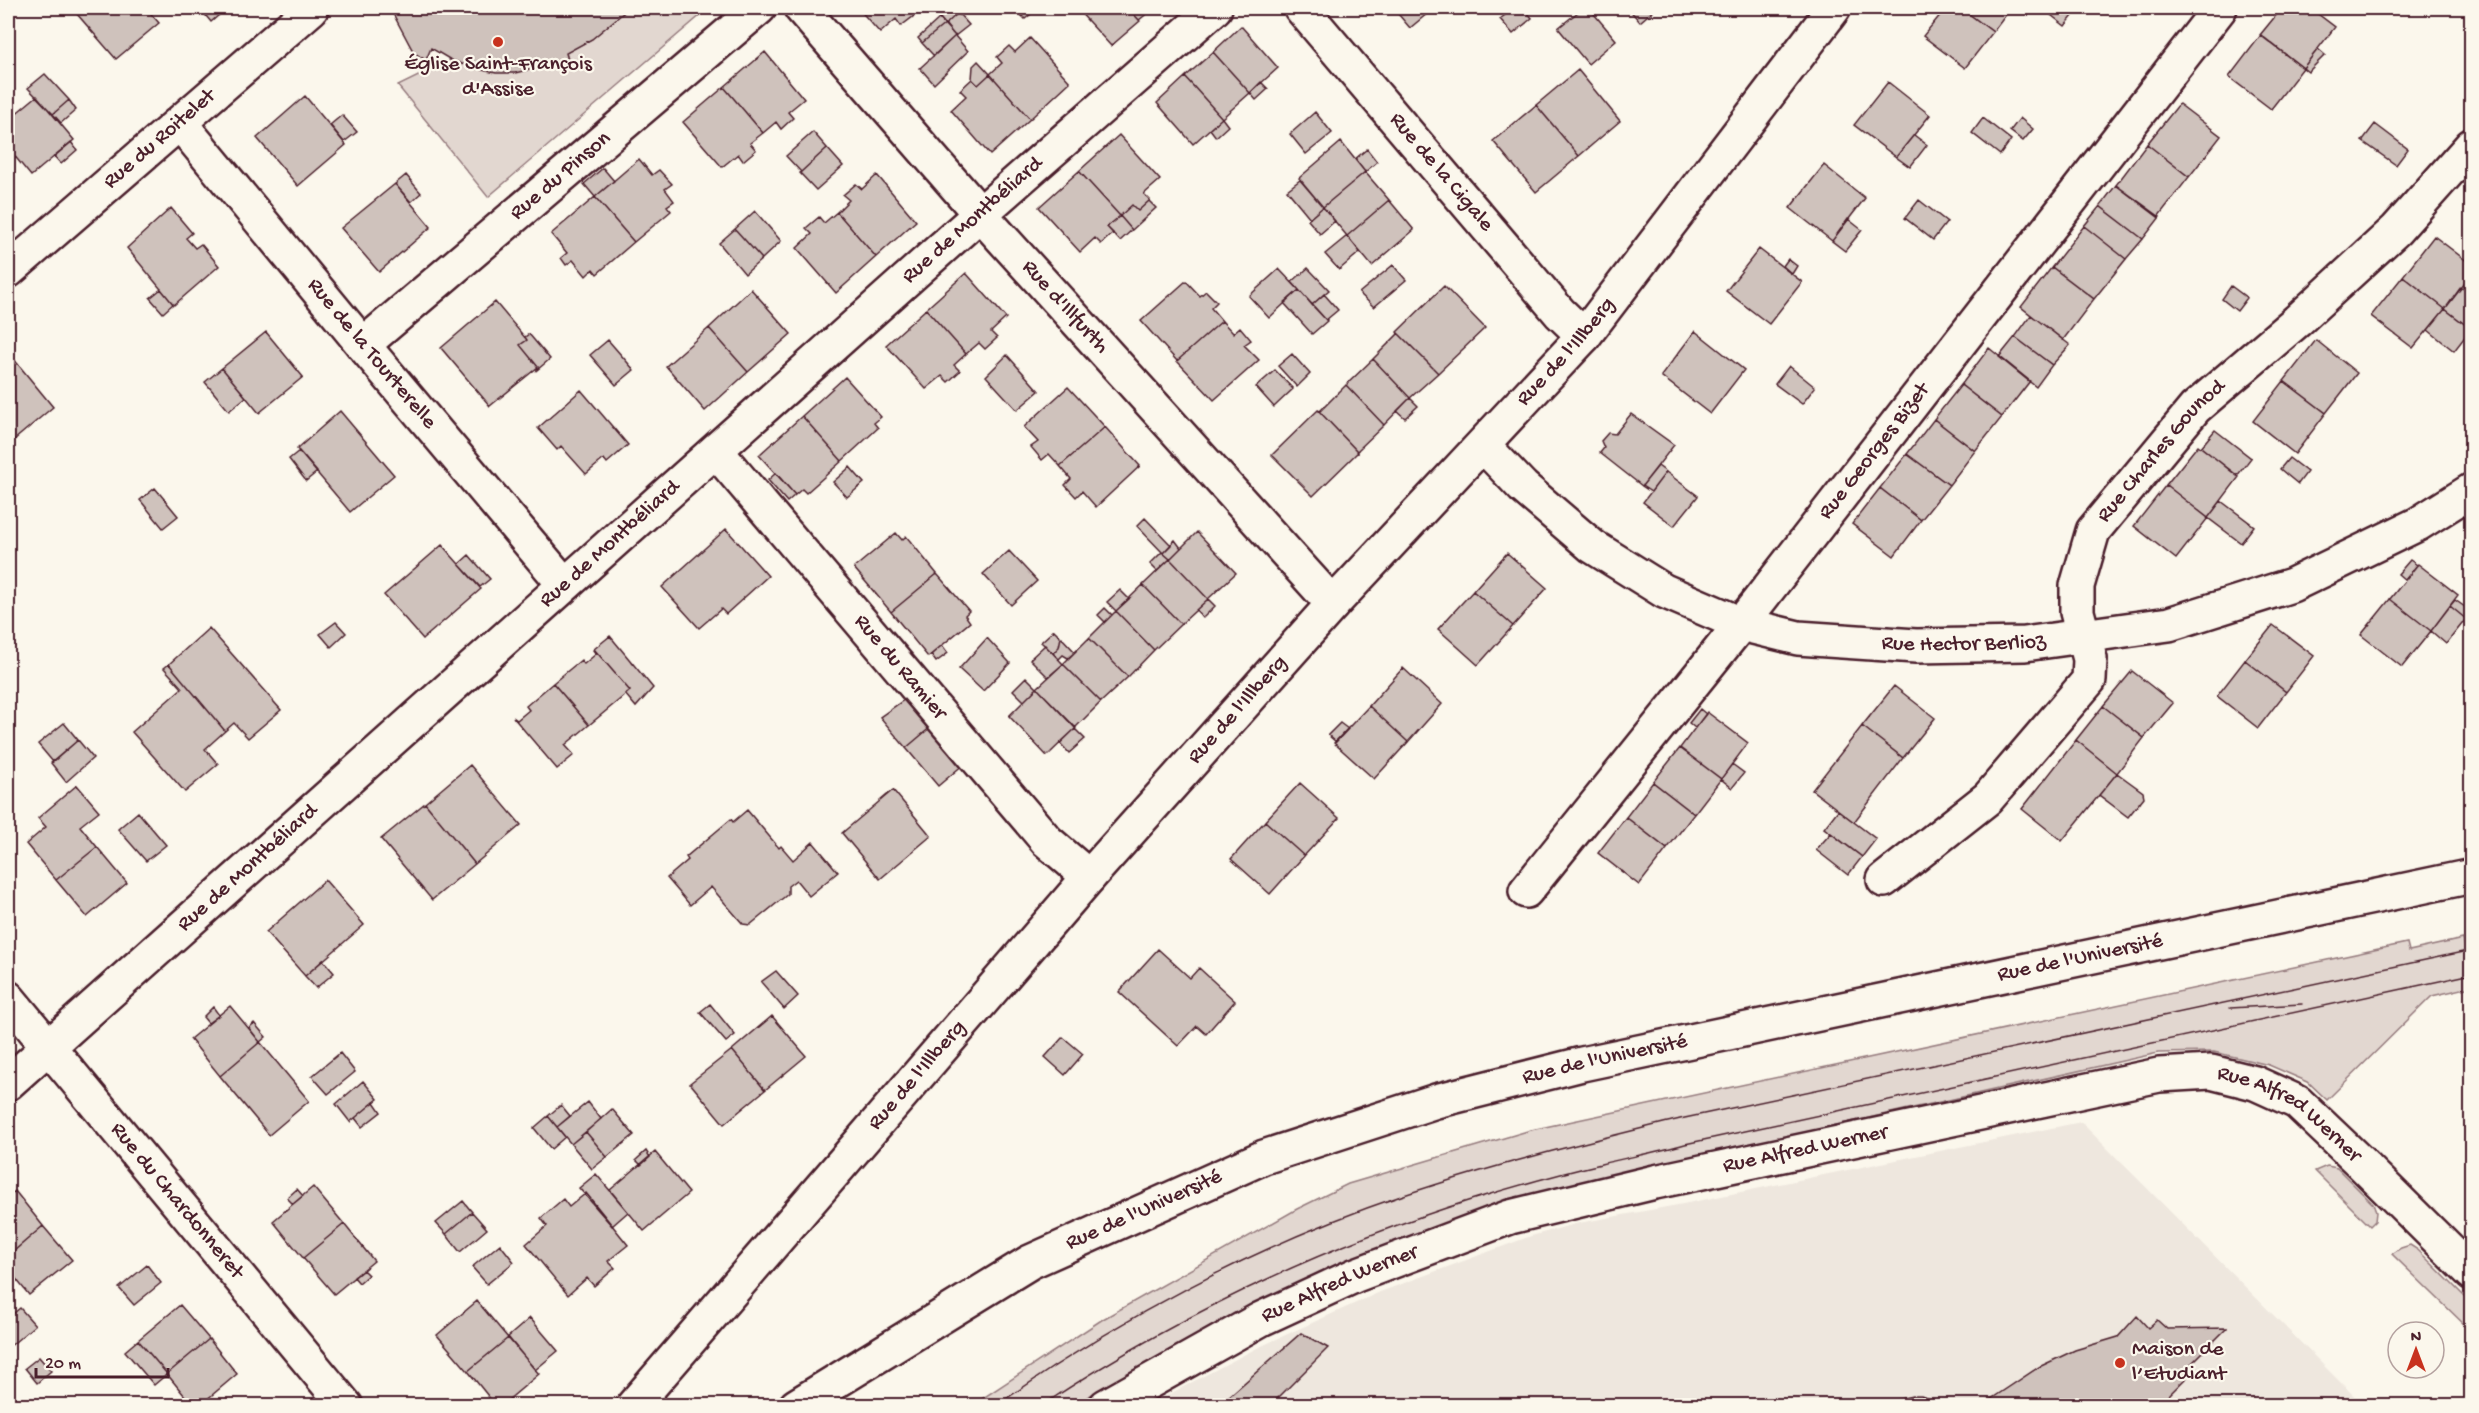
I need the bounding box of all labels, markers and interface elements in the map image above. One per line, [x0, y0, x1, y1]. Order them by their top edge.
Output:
marker: Église Saint-François d'Assise [491, 35, 505, 49]
place label: Église Saint-François d'Assise [404, 52, 593, 103]
street label: Rue du Roitelet [99, 83, 223, 195]
street label: Rue de la Cigale [1383, 108, 1499, 238]
street label: Rue du Pinson [505, 126, 617, 227]
street label: Rue de Montbéliard [897, 150, 1050, 290]
street label: Rue d'Illfurth [1016, 255, 1114, 360]
street label: Rue de la Tourterelle [301, 273, 442, 436]
street label: Rue de l'Illberg [1512, 293, 1621, 412]
street label: Rue Charles Gounod [2092, 373, 2233, 528]
street label: Rue Georges Bizet [1814, 377, 1937, 525]
street label: Rue de Montbéliard [535, 474, 688, 614]
street label: Rue du Ramier [848, 609, 953, 727]
street label: Rue Hector Berlioz [1881, 628, 2049, 659]
street label: Rue de l'Illberg [1183, 651, 1293, 770]
street label: Rue de Montbéliard [172, 797, 325, 938]
street label: Rue de l'Université [1995, 928, 2166, 989]
street label: Rue de l'Illberg [863, 1016, 972, 1136]
street label: Rue de l'Université [1520, 1029, 1690, 1092]
street label: Rue Alfred Werner [2214, 1061, 2368, 1170]
street label: Rue du Chardonneret [104, 1118, 250, 1286]
street label: Rue Alfred Werner [1721, 1119, 1892, 1180]
street label: Rue de l'Université [1062, 1164, 1227, 1257]
street label: Rue Alfred Werner [1258, 1239, 1424, 1330]
north arrow [2386, 1320, 2446, 1380]
text: N [2411, 1329, 2422, 1348]
place label: Maison de l’Etudiant [2132, 1337, 2228, 1388]
scale bar [36, 1341, 168, 1379]
text: 20 m [45, 1354, 81, 1375]
marker: Maison de l’Etudiant [2113, 1356, 2127, 1370]

